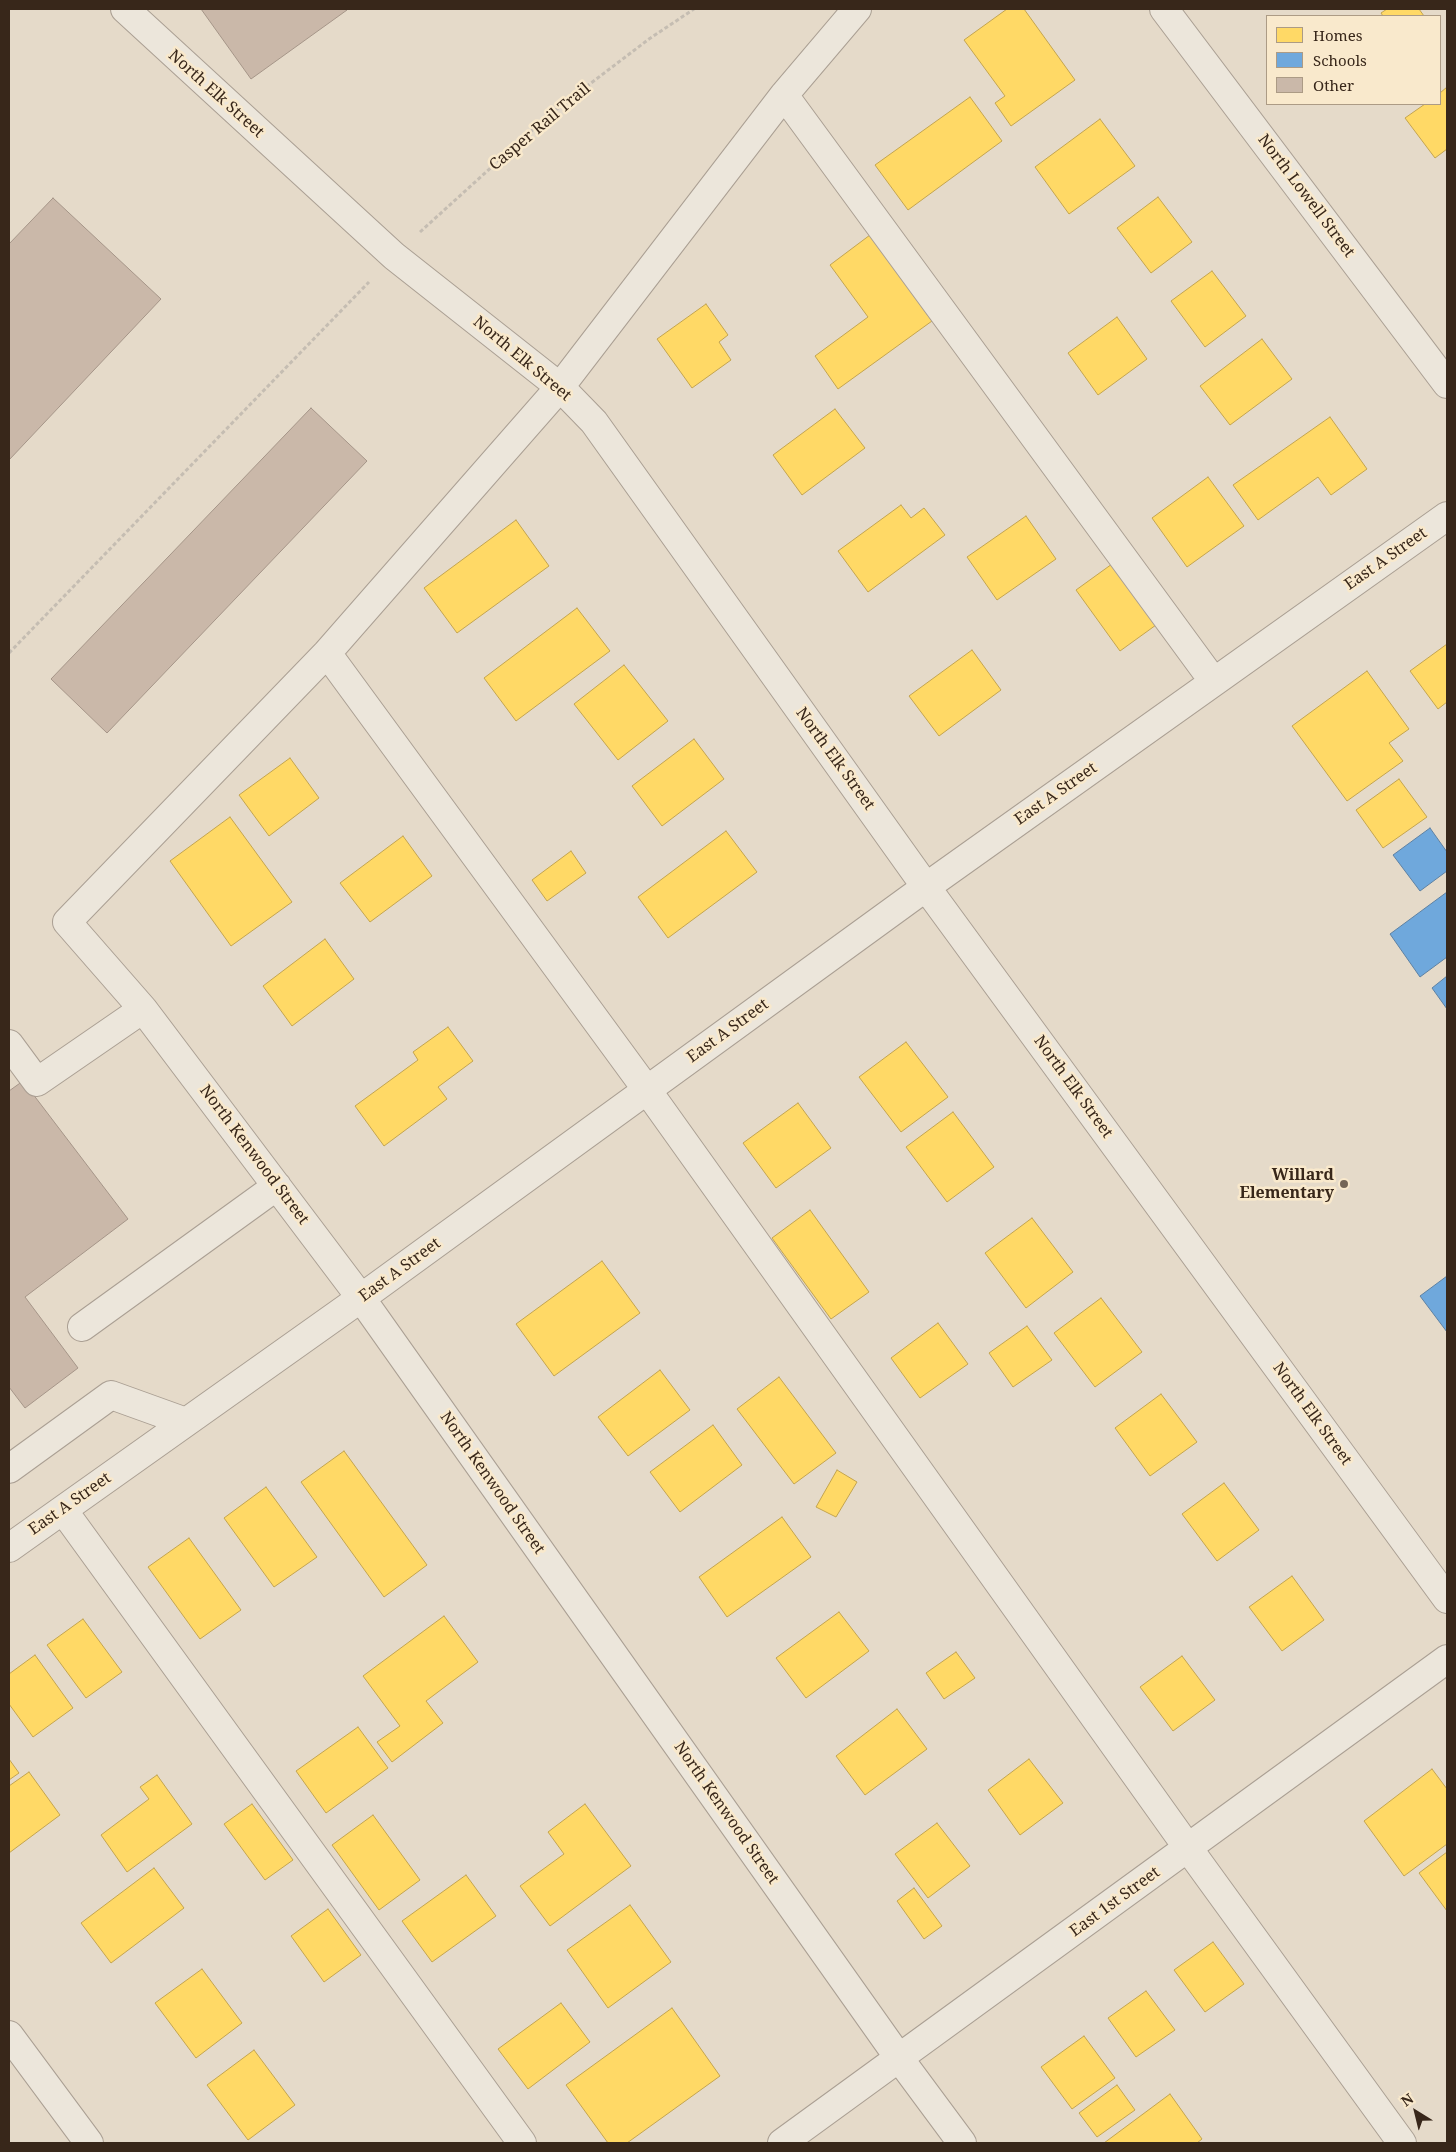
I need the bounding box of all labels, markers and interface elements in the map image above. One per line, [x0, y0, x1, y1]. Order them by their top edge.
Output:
legend [1266, 15, 1441, 105]
text: Homes [1313, 25, 1363, 45]
street label: North Elk Street [164, 46, 268, 142]
text: Schools [1313, 50, 1367, 70]
text: Other [1313, 75, 1354, 95]
street label: Casper Rail Trail [486, 79, 594, 175]
street label: North Lowell Street [1253, 131, 1359, 261]
street label: North Elk Street [469, 312, 575, 406]
street label: East A Street [1341, 524, 1431, 594]
street label: North Elk Street [791, 704, 879, 814]
street label: East A Street [1011, 759, 1101, 829]
street label: East A Street [684, 995, 772, 1067]
street label: North Elk Street [1029, 1032, 1117, 1142]
street label: North Kenwood Street [195, 1082, 313, 1228]
place label: Willard Elementary [1239, 1165, 1334, 1203]
marker: Willard Elementary [1338, 1178, 1350, 1190]
street label: East A Street [356, 1234, 444, 1306]
street label: North Elk Street [1268, 1359, 1356, 1469]
street label: North Kenwood Street [436, 1408, 548, 1558]
street label: East A Street [25, 1469, 115, 1539]
street label: North Kenwood Street [670, 1738, 782, 1888]
street label: East 1st Street [1066, 1863, 1164, 1941]
north arrow [1391, 2087, 1441, 2137]
text: N [1397, 2089, 1417, 2110]

